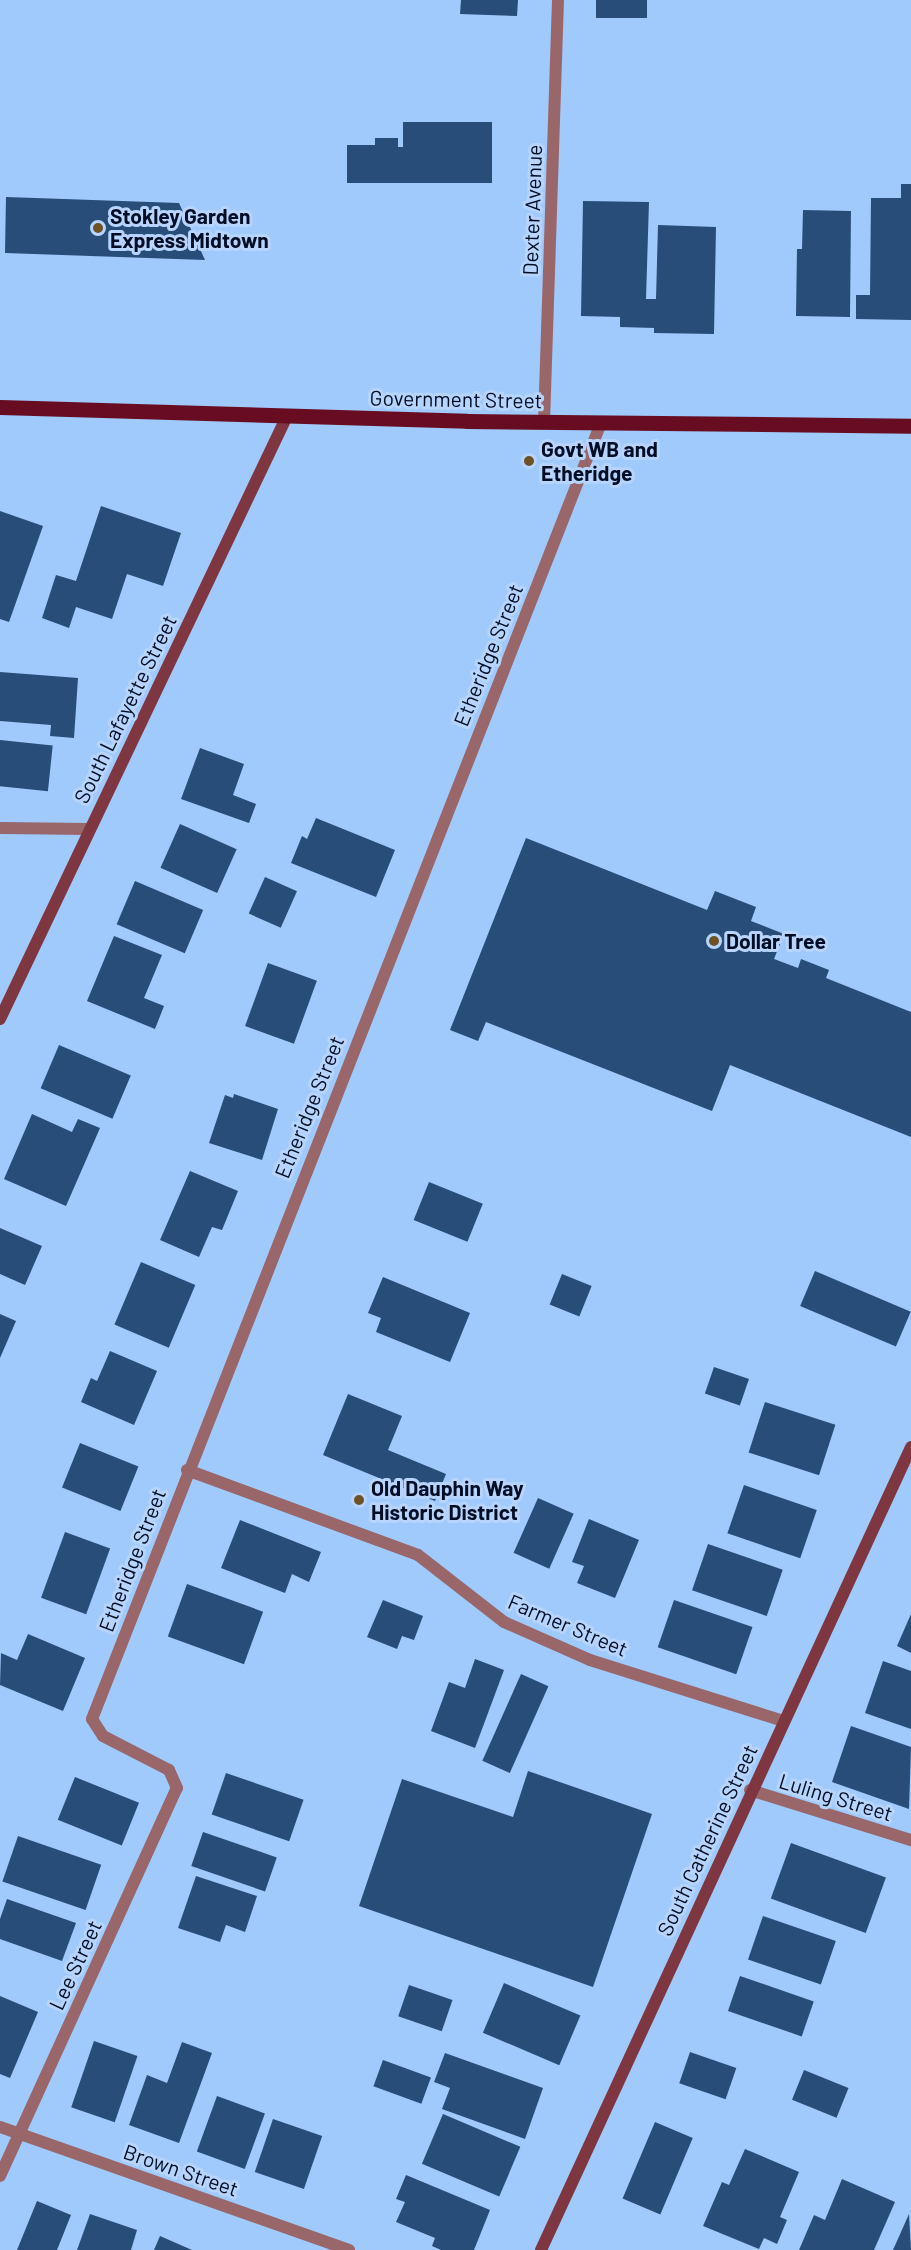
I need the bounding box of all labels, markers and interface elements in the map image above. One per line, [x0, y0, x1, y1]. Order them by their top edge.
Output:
street label: Dexter Avenue [517, 144, 547, 276]
place label: Stokley Garden Express Midtown [110, 203, 269, 253]
marker: Stokley Garden Express Midtown [91, 221, 105, 235]
street label: Government Street [370, 385, 542, 413]
place label: Govt WB and Etheridge [541, 436, 658, 486]
marker: Govt WB and Etheridge [522, 454, 536, 468]
street label: Etheridge Street [448, 580, 528, 730]
street label: South Lafayette Street [68, 611, 182, 807]
place label: Dollar Tree [726, 928, 826, 954]
marker: Dollar Tree [707, 934, 721, 948]
street label: Etheridge Street [269, 1032, 349, 1182]
place label: Old Dauphin Way Historic District [371, 1475, 524, 1525]
street label: Etheridge Street [93, 1485, 171, 1635]
marker: Old Dauphin Way Historic District [352, 1493, 366, 1507]
street label: Farmer Street [505, 1589, 631, 1661]
street label: South Catherine Street [652, 1740, 762, 1940]
street label: Luling Street [776, 1768, 896, 1826]
street label: Lee Street [43, 1916, 107, 2014]
street label: Brown Street [120, 2139, 242, 2201]

